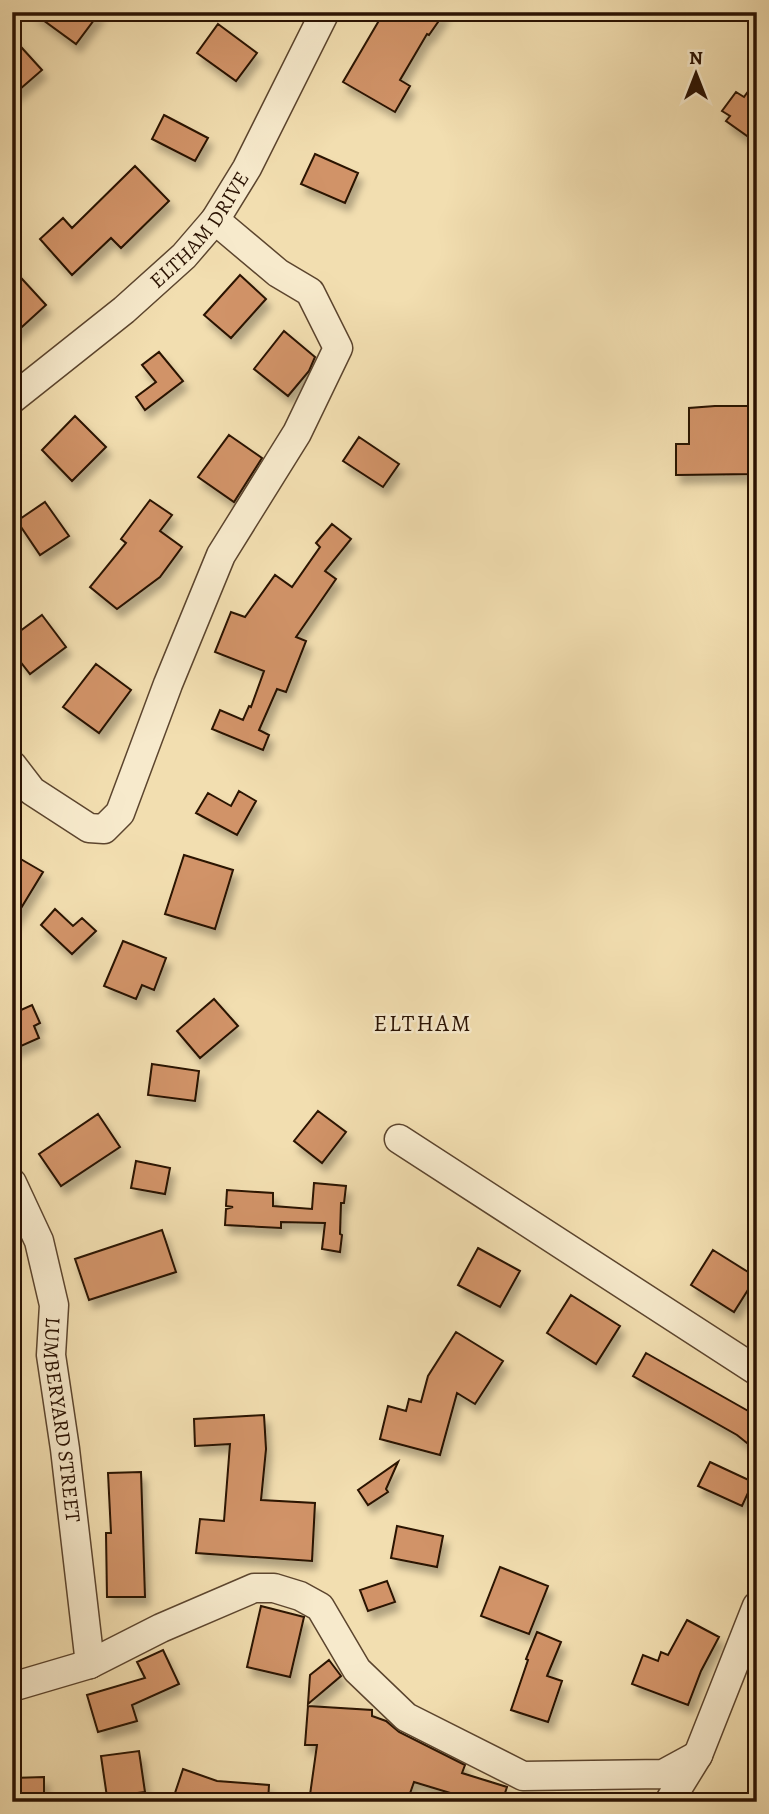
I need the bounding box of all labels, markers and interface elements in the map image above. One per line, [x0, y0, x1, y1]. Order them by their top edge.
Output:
north arrow [660, 38, 730, 108]
text: N [689, 45, 703, 71]
street label: ELTHAM DRIVE [144, 166, 256, 294]
district label: ELTHAM [374, 1008, 472, 1039]
street label: LUMBERYARD STREET [37, 1316, 87, 1524]

